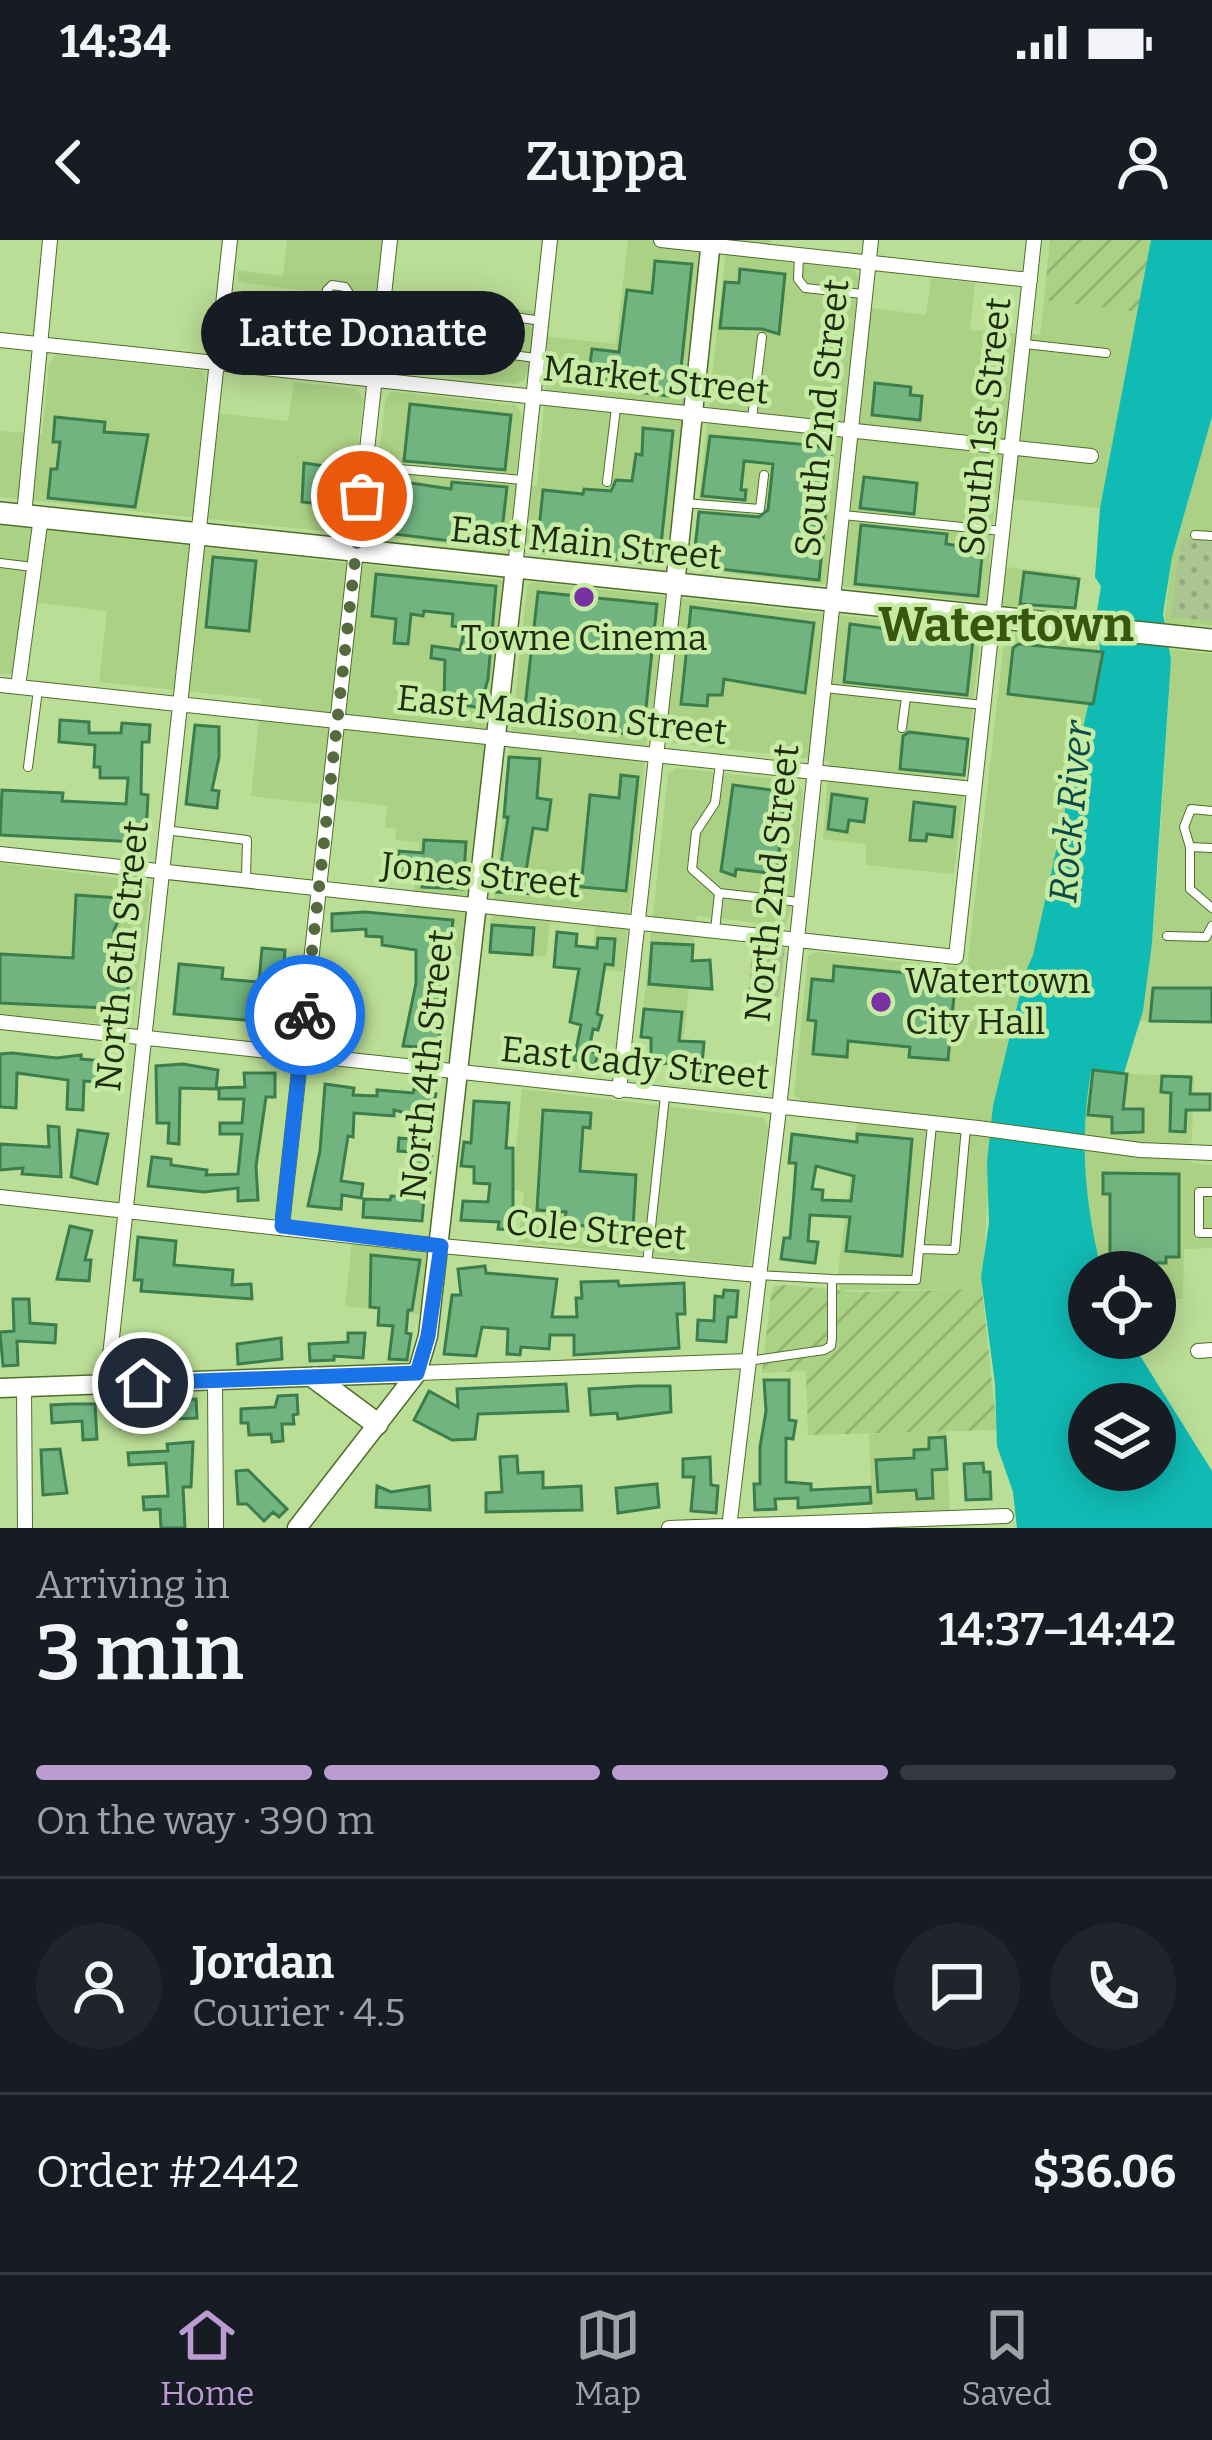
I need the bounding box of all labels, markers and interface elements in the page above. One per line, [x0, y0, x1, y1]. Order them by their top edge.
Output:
text: 14:34 [60, 15, 171, 69]
icon: back [36, 129, 102, 195]
icon: person [1110, 129, 1176, 195]
text: Zuppa [525, 130, 687, 194]
street label: South 2nd Street [786, 277, 858, 559]
callout: Latte Donatte [200, 292, 524, 376]
street label: South 1st Street [950, 295, 1020, 559]
text: Latte Donatte [239, 310, 487, 356]
street label: Market Street [541, 346, 771, 414]
pin [311, 445, 413, 547]
icon: bag [329, 463, 395, 529]
street label: East Main Street [448, 507, 724, 579]
marker: Towne Cinema [571, 584, 597, 610]
district label: Watertown [878, 596, 1134, 654]
place label: Towne Cinema [461, 616, 708, 660]
street label: East Madison Street [395, 676, 729, 754]
water label: Rock River [1040, 717, 1102, 905]
street label: North 2nd Street [736, 742, 808, 1024]
street label: North 6th Street [86, 819, 158, 1093]
street label: Jones Street [378, 843, 583, 907]
street label: North 4th Street [391, 928, 463, 1202]
courier [245, 955, 365, 1075]
place label: Watertown City Hall [905, 959, 1091, 1044]
icon: bike [272, 982, 338, 1048]
marker: Watertown City Hall [868, 989, 894, 1015]
street label: East Cady Street [499, 1027, 771, 1099]
street label: Cole Street [504, 1200, 688, 1260]
map controls [1068, 1251, 1176, 1491]
button: locate [1068, 1251, 1176, 1359]
pin [92, 1332, 194, 1434]
icon: home [110, 1350, 176, 1416]
button: layers [1068, 1383, 1176, 1491]
text: Arriving in [36, 1562, 230, 1608]
text: 14:37–14:42 [938, 1603, 1176, 1657]
text: 3 min [36, 1606, 244, 1700]
text: On the way · 390 m [36, 1798, 374, 1844]
button: person [36, 1923, 162, 2049]
button: chat [894, 1923, 1020, 2049]
button: phone [1050, 1923, 1176, 2049]
text: Jordan [192, 1936, 334, 1990]
text: Courier · 4.5 [192, 1990, 405, 2036]
text: Order #2442 [36, 2145, 300, 2199]
text: $36.06 [1033, 2145, 1176, 2199]
tab: Home [160, 2302, 254, 2414]
tab: Map [574, 2302, 641, 2414]
tab: Saved [961, 2302, 1052, 2414]

